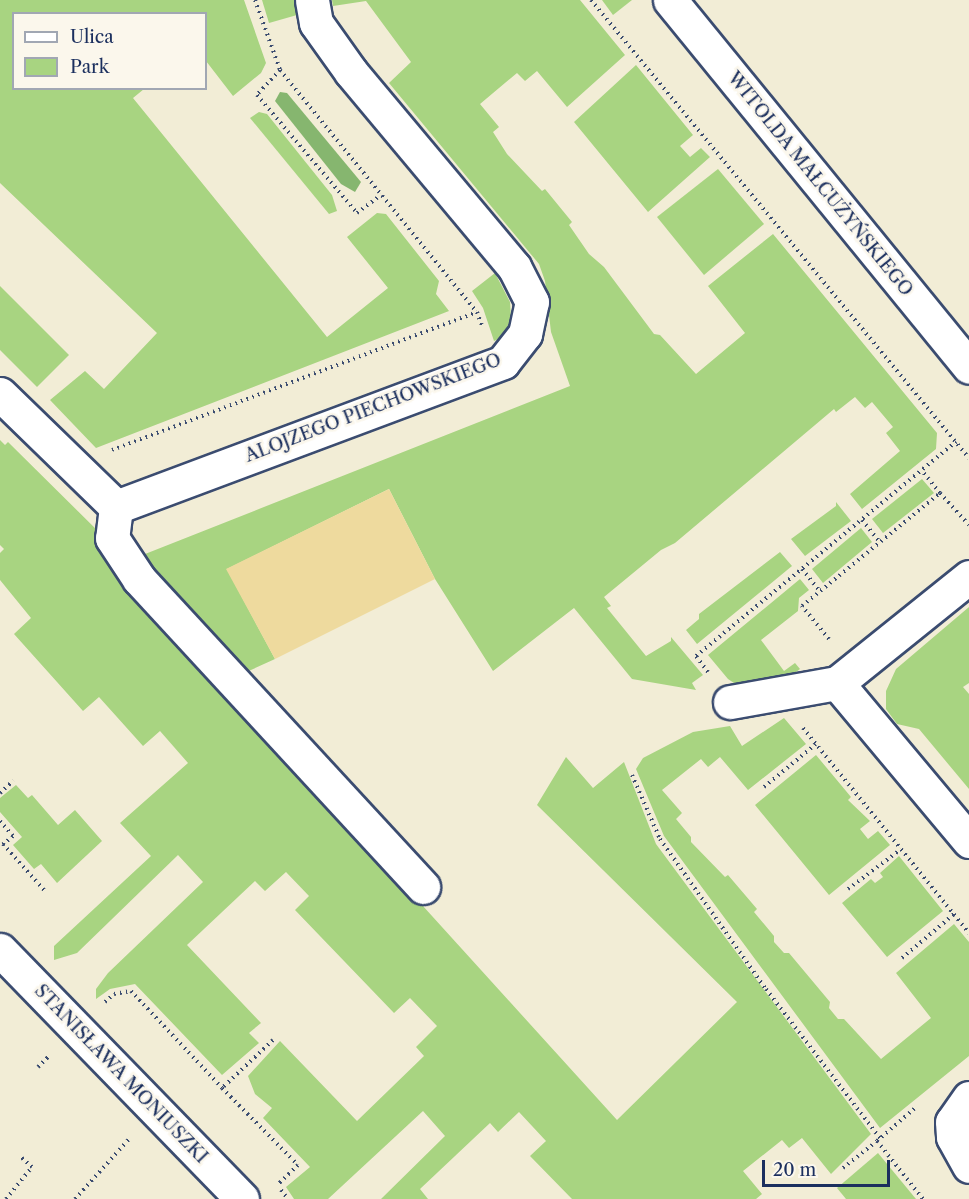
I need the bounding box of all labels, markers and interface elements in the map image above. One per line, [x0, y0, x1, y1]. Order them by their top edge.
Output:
legend [12, 12, 207, 90]
text: Ulica [70, 26, 114, 48]
text: Park [70, 56, 109, 78]
street label: WITOLDA MAŁCUŻYŃSKIEGO [723, 67, 917, 301]
street label: ALOJZEGO PIECHOWSKIEGO [242, 349, 504, 467]
street label: STANISŁAWA MONIUSZKI [30, 980, 212, 1168]
scale bar [765, 1148, 892, 1186]
text: 20 m [773, 1159, 816, 1181]

